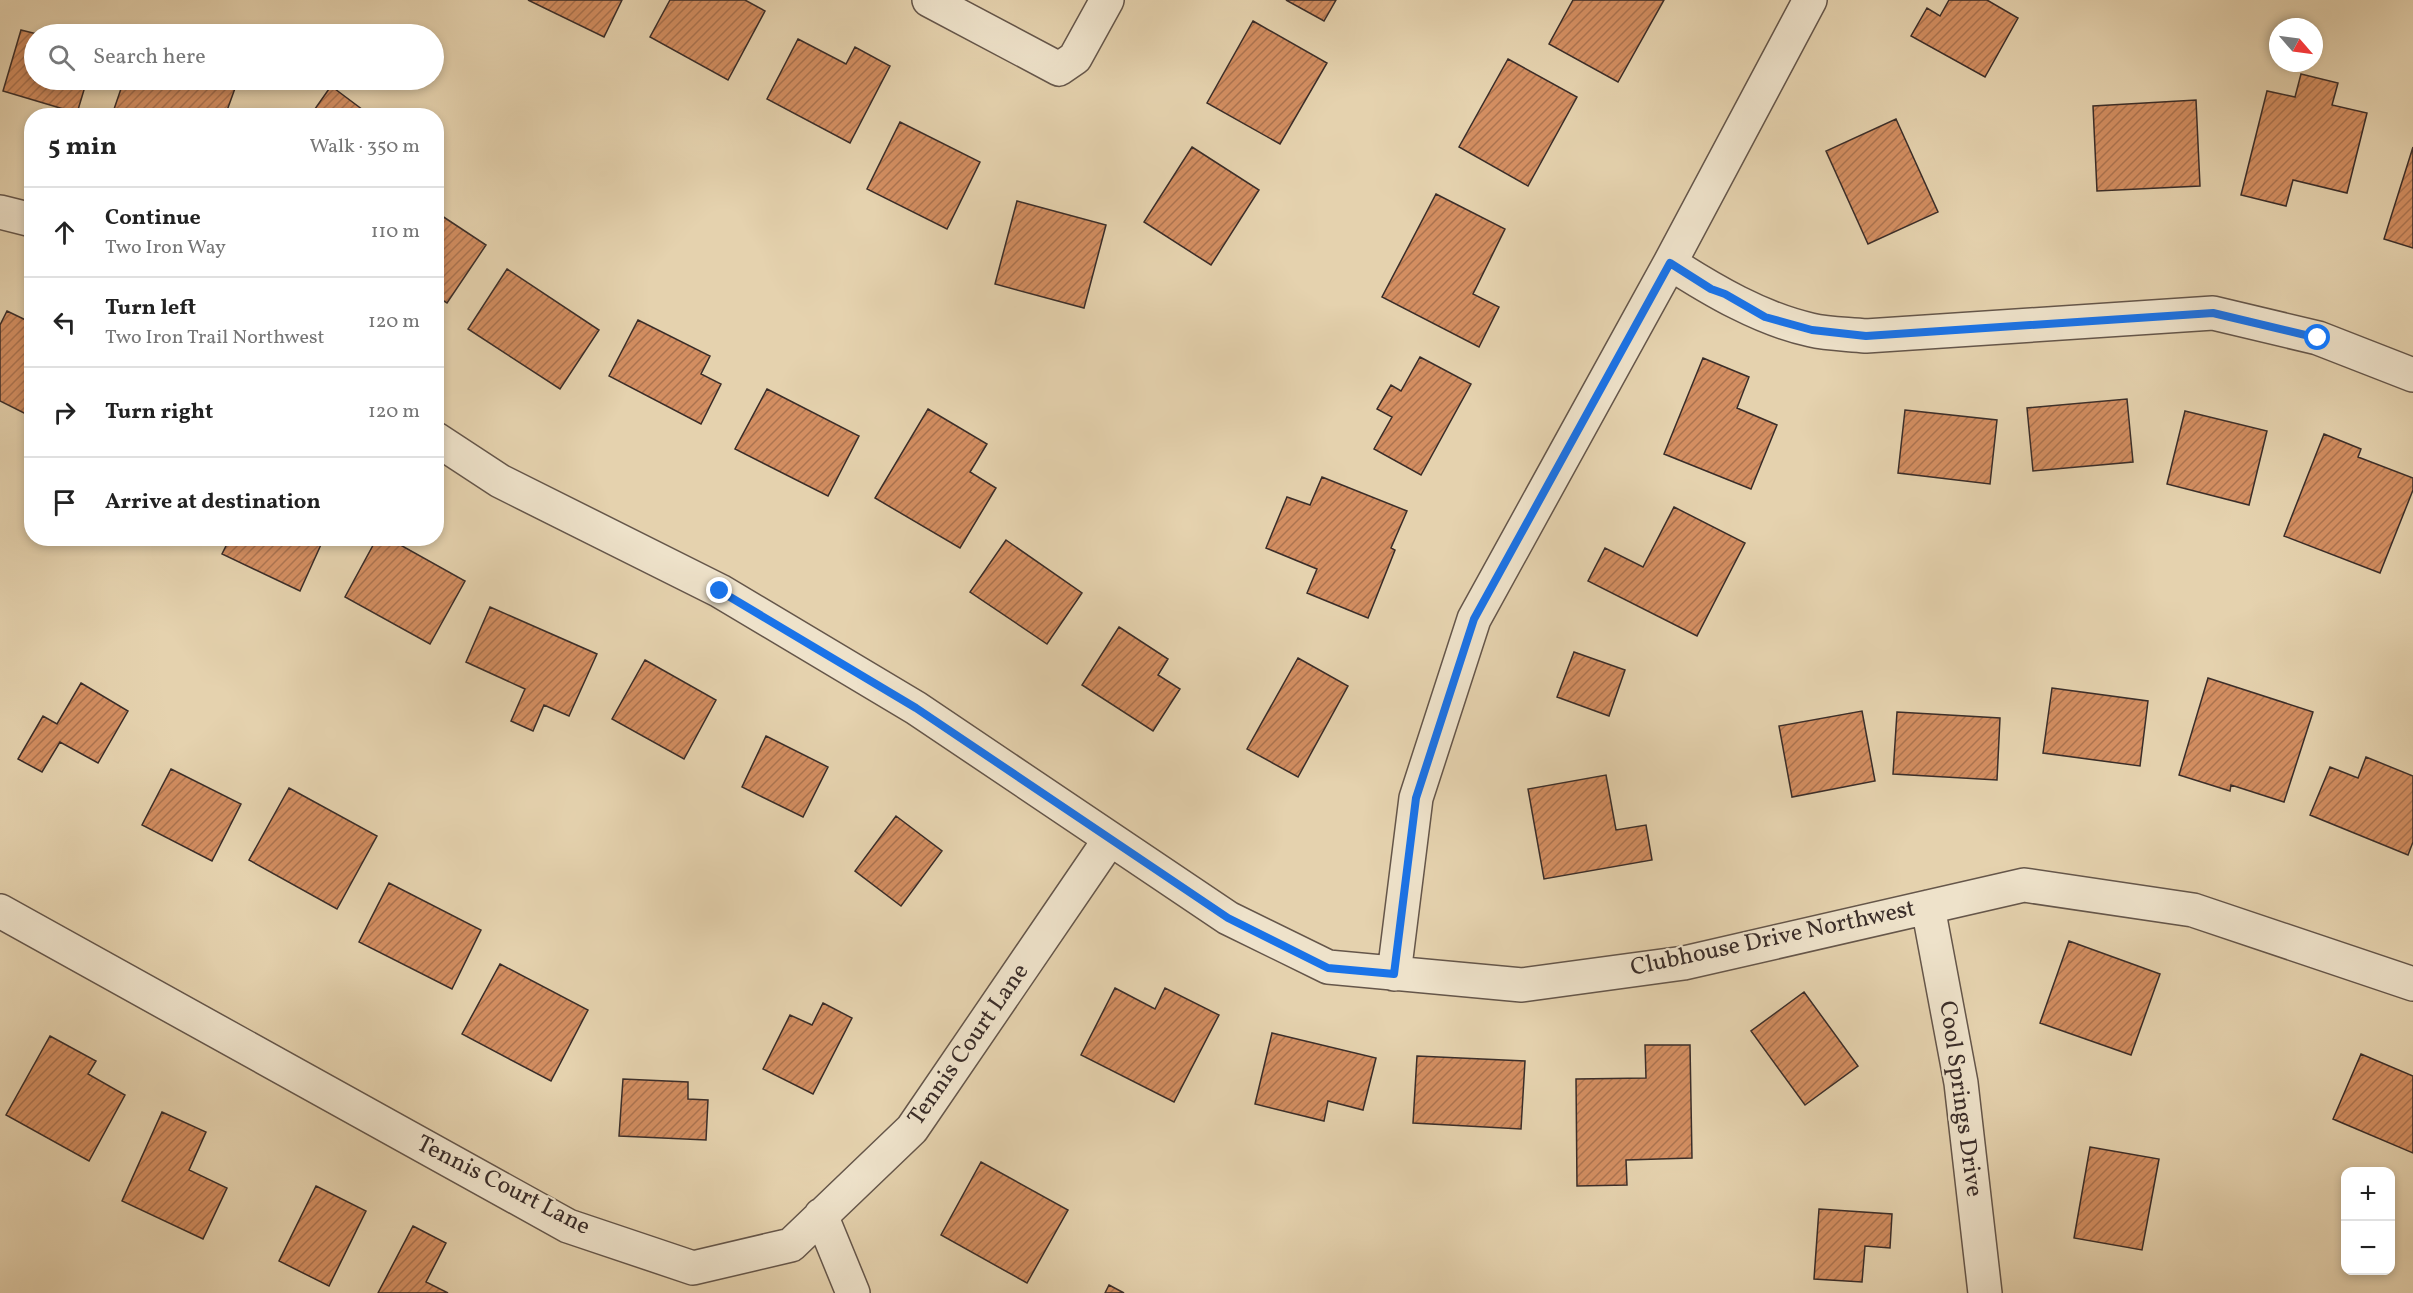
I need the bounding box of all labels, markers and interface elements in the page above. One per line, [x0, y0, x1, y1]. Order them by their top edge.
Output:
north arrow [2269, 18, 2323, 72]
search box [24, 24, 444, 90]
icon: search [45, 41, 78, 74]
text: Search here [93, 42, 206, 73]
text: 5 min [48, 129, 117, 165]
text: Walk · 350 m [309, 133, 420, 161]
text: Continue [105, 203, 201, 234]
icon: ahead [48, 216, 81, 249]
text: 110 m [371, 218, 420, 246]
text: Two Iron Way [105, 234, 226, 262]
text: Turn left [105, 293, 196, 324]
icon: left [48, 306, 81, 339]
text: 120 m [368, 308, 420, 336]
text: Two Iron Trail Northwest [105, 324, 325, 352]
route start [2304, 324, 2330, 350]
icon: right [48, 396, 81, 429]
text: Turn right [105, 397, 213, 428]
text: 120 m [368, 398, 420, 426]
icon: arrive [48, 486, 81, 519]
text: Arrive at destination [105, 487, 321, 518]
route end [706, 577, 732, 603]
street label: Clubhouse Drive Northwest [1627, 892, 1919, 986]
street label: Tennis Court Lane [900, 957, 1038, 1133]
street label: Cool Springs Drive [1929, 999, 1991, 1199]
street label: Tennis Court Lane [410, 1127, 596, 1245]
map controls [2341, 1167, 2395, 1275]
button: + [2341, 1167, 2395, 1221]
button: − [2341, 1221, 2395, 1275]

